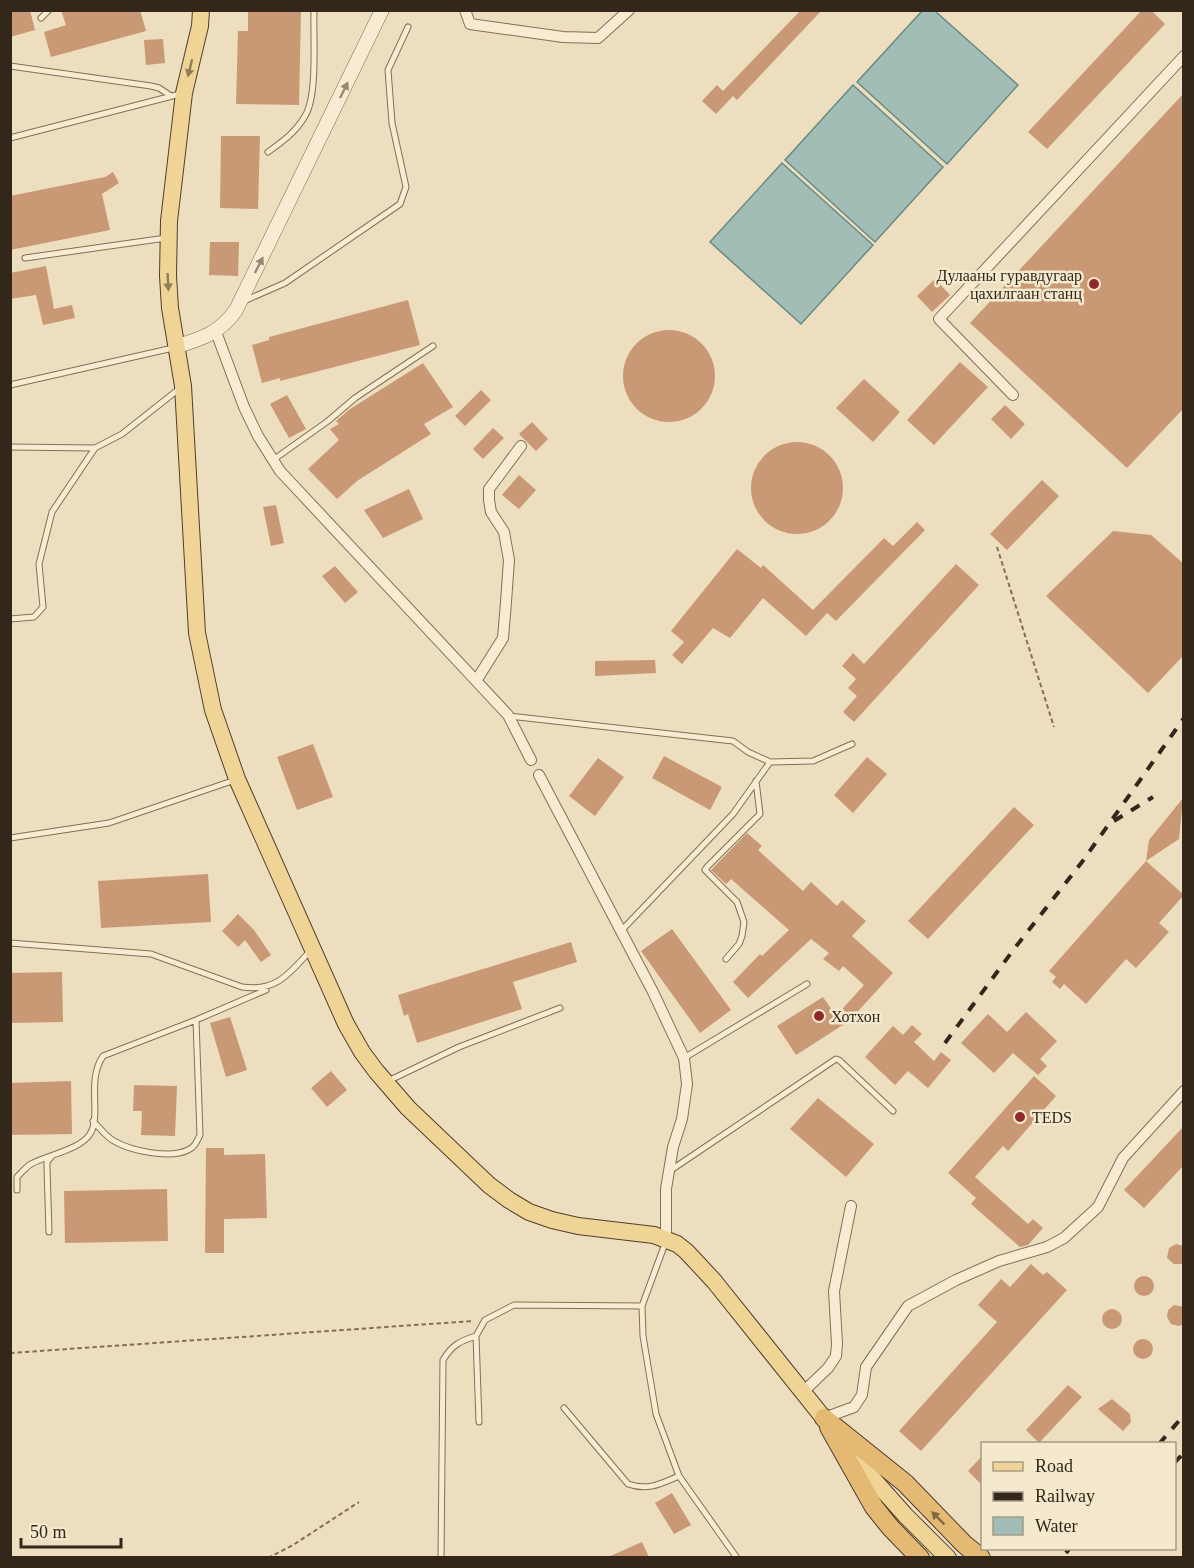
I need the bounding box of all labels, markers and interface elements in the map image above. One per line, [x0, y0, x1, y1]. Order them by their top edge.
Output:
one-way arrow [185, 59, 195, 77]
one-way arrow [339, 81, 349, 99]
one-way arrow [254, 257, 264, 274]
place label: Дулааны гуравдугаар цахилгаан станц [937, 267, 1082, 303]
one-way arrow [164, 273, 173, 292]
marker: Дулааны гуравдугаар цахилгаан станц [1087, 277, 1101, 291]
place label: Хотхон [831, 1008, 881, 1025]
marker: Хотхон [812, 1009, 826, 1023]
place label: TEDS [1032, 1109, 1072, 1126]
marker: TEDS [1013, 1110, 1027, 1124]
legend [981, 1442, 1176, 1550]
text: Road [1035, 1456, 1073, 1476]
text: Railway [1035, 1486, 1095, 1506]
scale bar [21, 1511, 122, 1549]
one-way arrow [932, 1511, 946, 1525]
text: Water [1035, 1516, 1078, 1536]
text: 50 m [30, 1522, 67, 1542]

